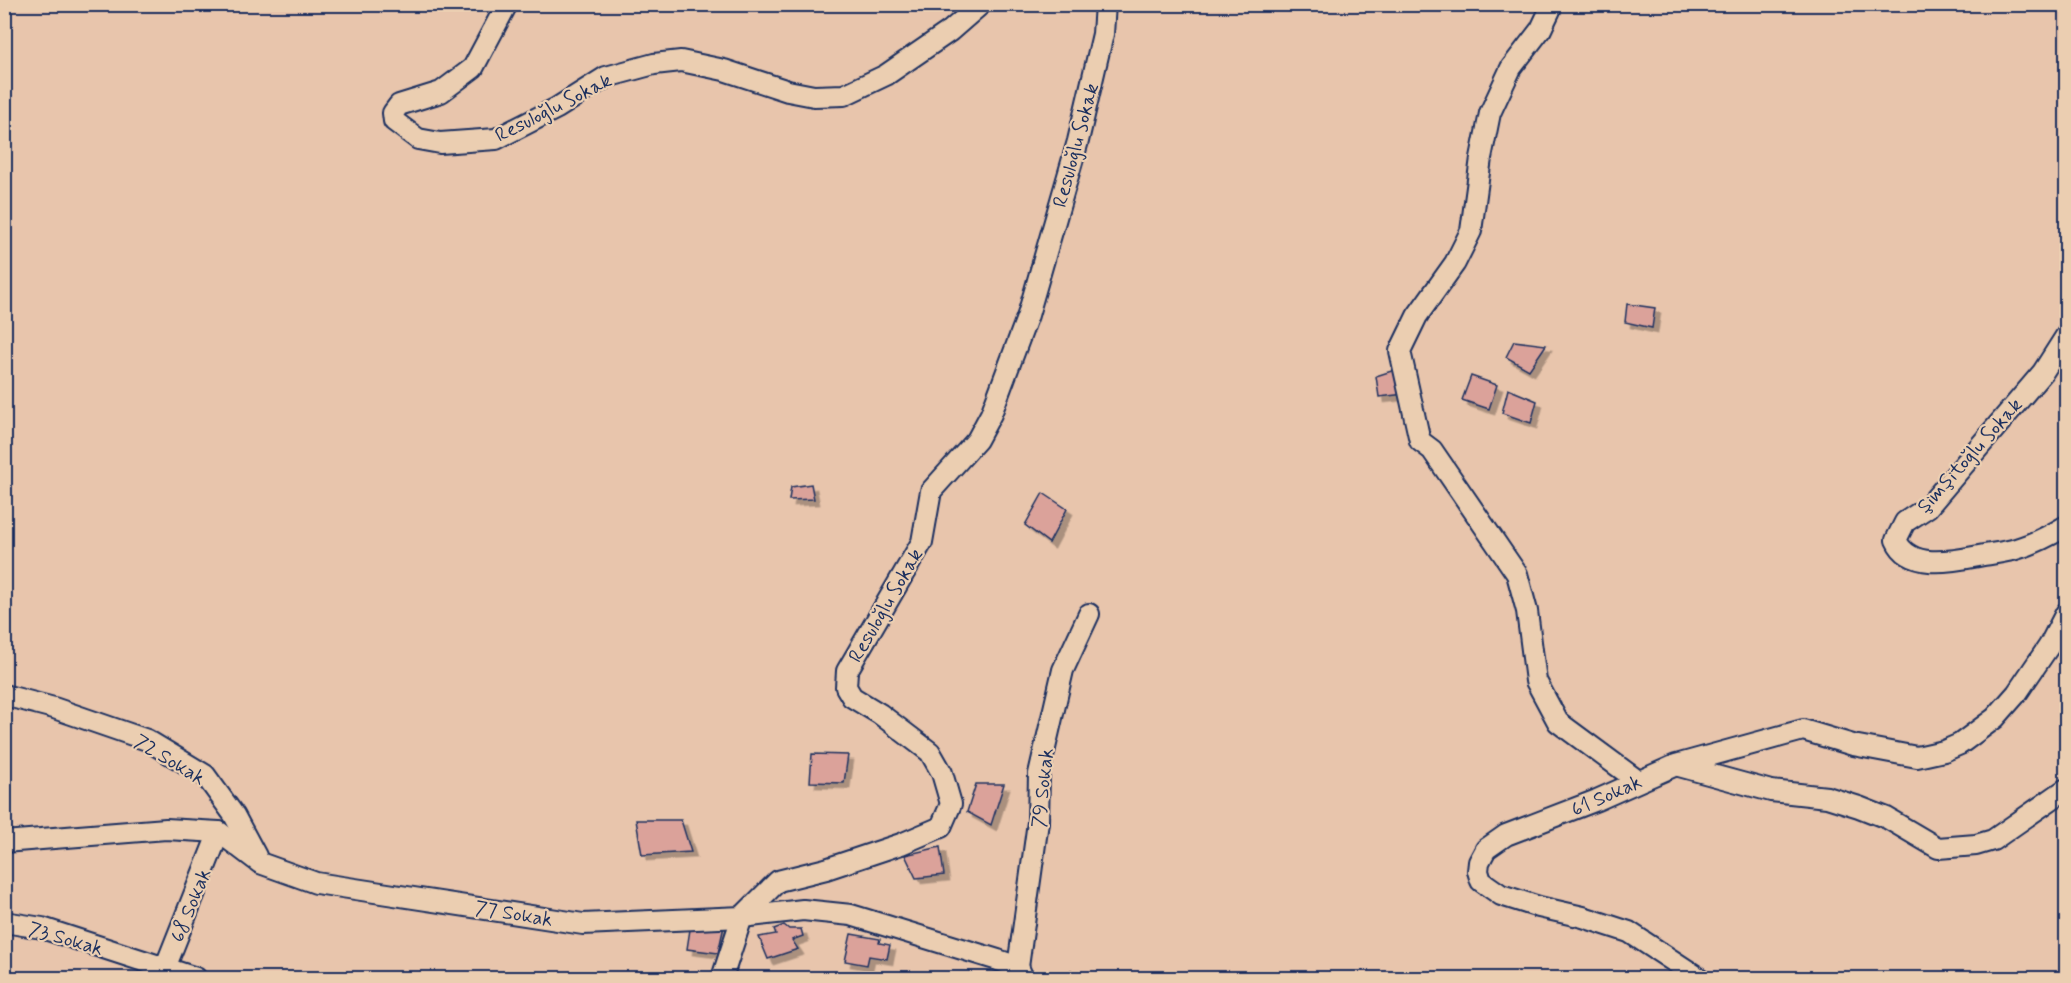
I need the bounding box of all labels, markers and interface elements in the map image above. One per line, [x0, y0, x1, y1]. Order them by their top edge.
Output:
street label: Resuloğlu Sokak [491, 67, 617, 149]
street label: Resuloğlu Sokak [1047, 80, 1106, 211]
street label: Şimşitoğlu Sokak [1911, 393, 2029, 519]
street label: Resuloğlu Sokak [843, 544, 930, 668]
street label: 72 Sokak [129, 728, 210, 792]
street label: 79 Sokak [1026, 747, 1061, 829]
street label: 61 Sokak [1567, 769, 1646, 824]
street label: 68 Sokak [164, 865, 218, 946]
street label: 77 Sokak [473, 895, 555, 934]
street label: 73 Sokak [25, 916, 106, 963]

